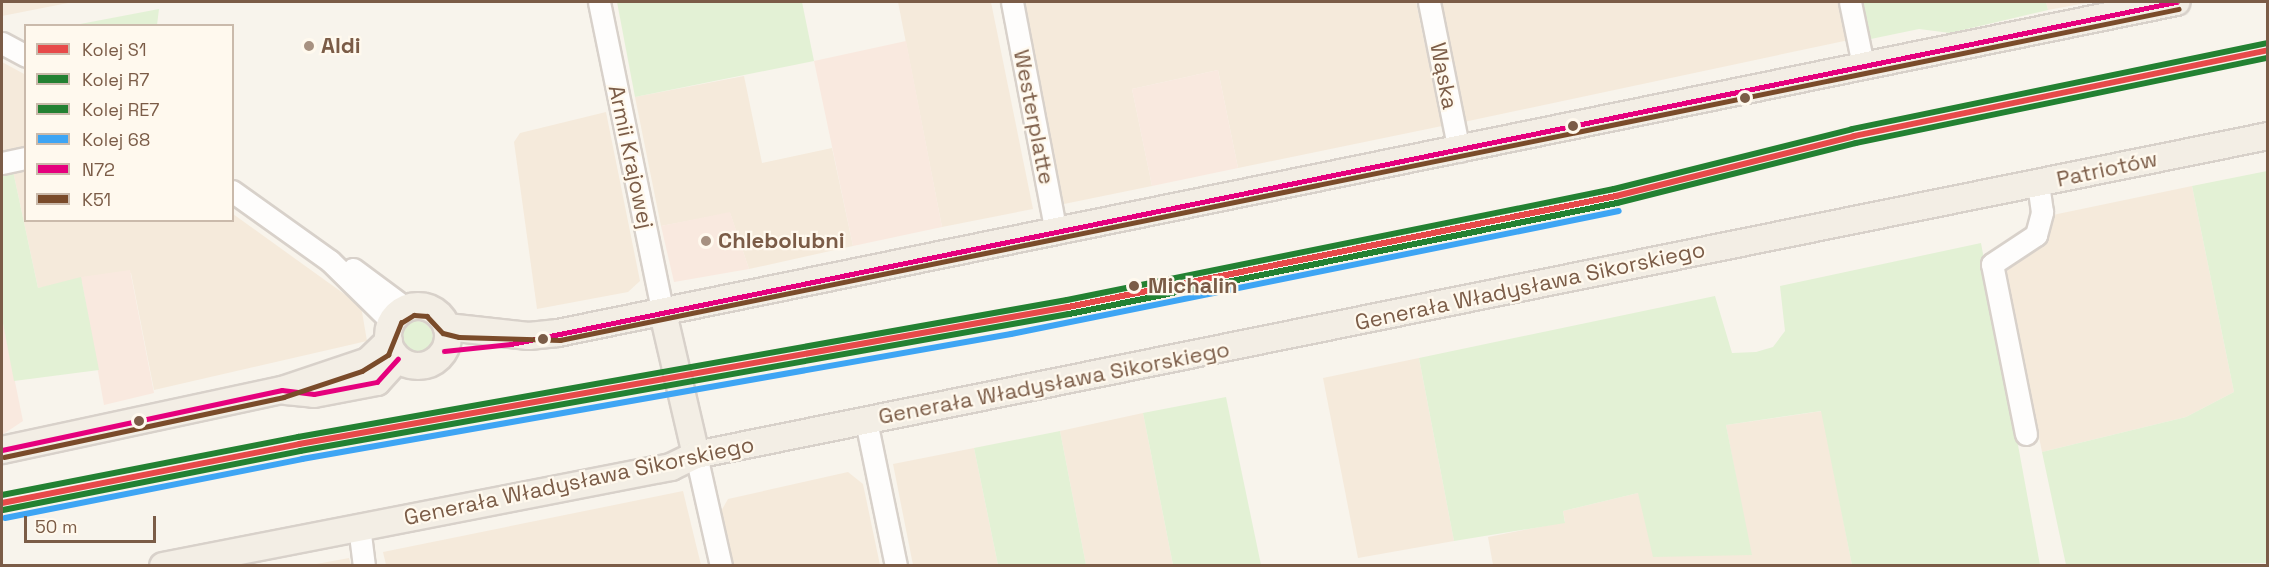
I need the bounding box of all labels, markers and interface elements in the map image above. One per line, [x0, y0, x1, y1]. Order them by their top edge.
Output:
legend [24, 24, 234, 222]
place label: Aldi [321, 33, 361, 59]
text: Kolej S1 [82, 38, 146, 61]
marker: Aldi [302, 39, 316, 53]
street label: Wąska [1425, 40, 1463, 112]
street label: Westerplatte [1008, 47, 1060, 187]
text: Kolej R7 [82, 68, 149, 91]
street label: Armii Krajowej [603, 83, 659, 231]
unlabelled marker [1739, 92, 1751, 104]
text: Kolej RE7 [82, 98, 160, 121]
unlabelled marker [1567, 120, 1579, 132]
text: Kolej 68 [82, 128, 150, 151]
street label: Patriotów [2054, 145, 2160, 193]
text: N72 [82, 158, 115, 181]
text: K51 [82, 188, 111, 211]
place label: Chlebolubni [718, 228, 845, 254]
marker: Chlebolubni [699, 234, 713, 248]
street label: Generała Władysława Sikorskiego [1352, 236, 1708, 336]
place label: Michalin [1148, 273, 1238, 299]
marker: Michalin [1125, 277, 1143, 295]
unlabelled marker [537, 333, 549, 345]
street label: Generała Władysława Sikorskiego [876, 336, 1232, 430]
unlabelled marker [133, 415, 145, 427]
street label: Generała Władysława Sikorskiego [401, 431, 757, 531]
scale bar [27, 504, 159, 542]
text: 50 m [35, 515, 77, 538]

